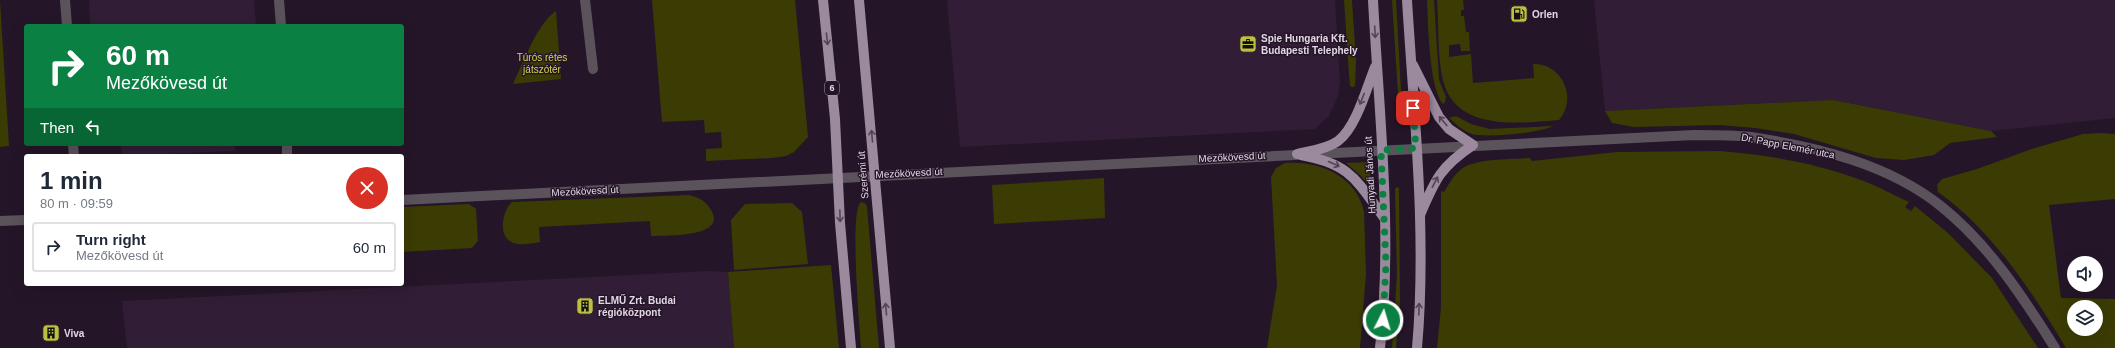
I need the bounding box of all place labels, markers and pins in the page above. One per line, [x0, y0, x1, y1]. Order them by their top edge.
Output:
fuel station icon: Orlen [1509, 4, 1529, 24]
place label: Orlen [1532, 9, 1558, 20]
place label: Spie Hungaria Kft. Budapesti Telephely [1261, 33, 1358, 56]
office icon: Spie Hungaria Kft. Budapesti Telephely [1238, 34, 1258, 54]
pin [1396, 91, 1430, 125]
place label: ELMŰ Zrt. Budai régióközpont [598, 294, 676, 318]
building icon: ELMŰ Zrt. Budai régióközpont [575, 296, 595, 316]
building icon: Viva [41, 323, 61, 343]
place label: Viva [64, 328, 85, 339]

